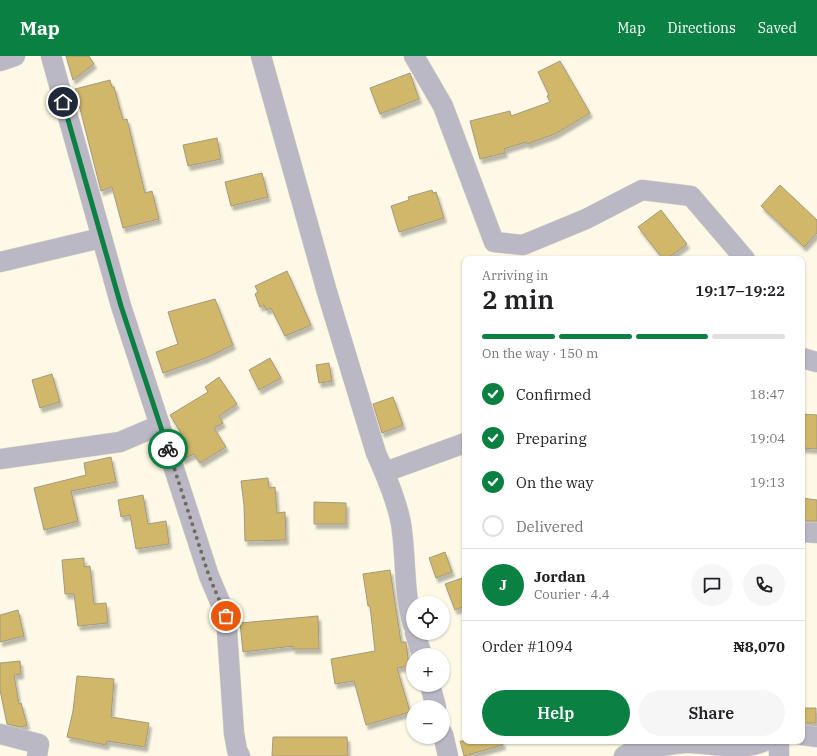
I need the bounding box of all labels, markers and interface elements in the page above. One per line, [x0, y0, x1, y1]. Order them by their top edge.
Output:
text: Map [20, 16, 60, 40]
text: Map [617, 19, 646, 37]
text: Directions [668, 19, 736, 37]
text: Saved [758, 19, 797, 37]
pin [46, 85, 80, 119]
icon: home [52, 91, 74, 113]
text: Arriving in [482, 267, 548, 284]
text: 19:17–19:22 [695, 281, 785, 300]
text: 2 min [482, 282, 554, 316]
text: On the way · 150 m [482, 345, 598, 362]
icon: check [482, 383, 504, 405]
text: Confirmed [516, 385, 591, 404]
text: 18:47 [750, 386, 785, 403]
icon: check [482, 427, 504, 449]
courier [148, 429, 188, 469]
text: Preparing [516, 429, 587, 448]
text: 19:04 [750, 430, 785, 447]
icon: bike [157, 438, 179, 460]
icon: check [482, 471, 504, 493]
text: On the way [516, 473, 594, 492]
text: 19:13 [750, 474, 785, 491]
text: Delivered [516, 517, 584, 536]
button: chat [691, 564, 733, 606]
button: phone [743, 564, 785, 606]
text: Jordan [534, 567, 586, 586]
text: J [499, 575, 507, 594]
text: Courier · 4.4 [534, 586, 610, 603]
map controls [406, 596, 450, 744]
button: locate [406, 596, 450, 640]
pin [209, 599, 243, 633]
icon: bag [215, 605, 237, 627]
text: Order #1094 [482, 637, 573, 656]
text: ₦8,070 [733, 637, 785, 656]
button: + [406, 648, 450, 692]
button: Help [482, 690, 630, 736]
button: Share [638, 690, 785, 736]
button: − [406, 700, 450, 744]

